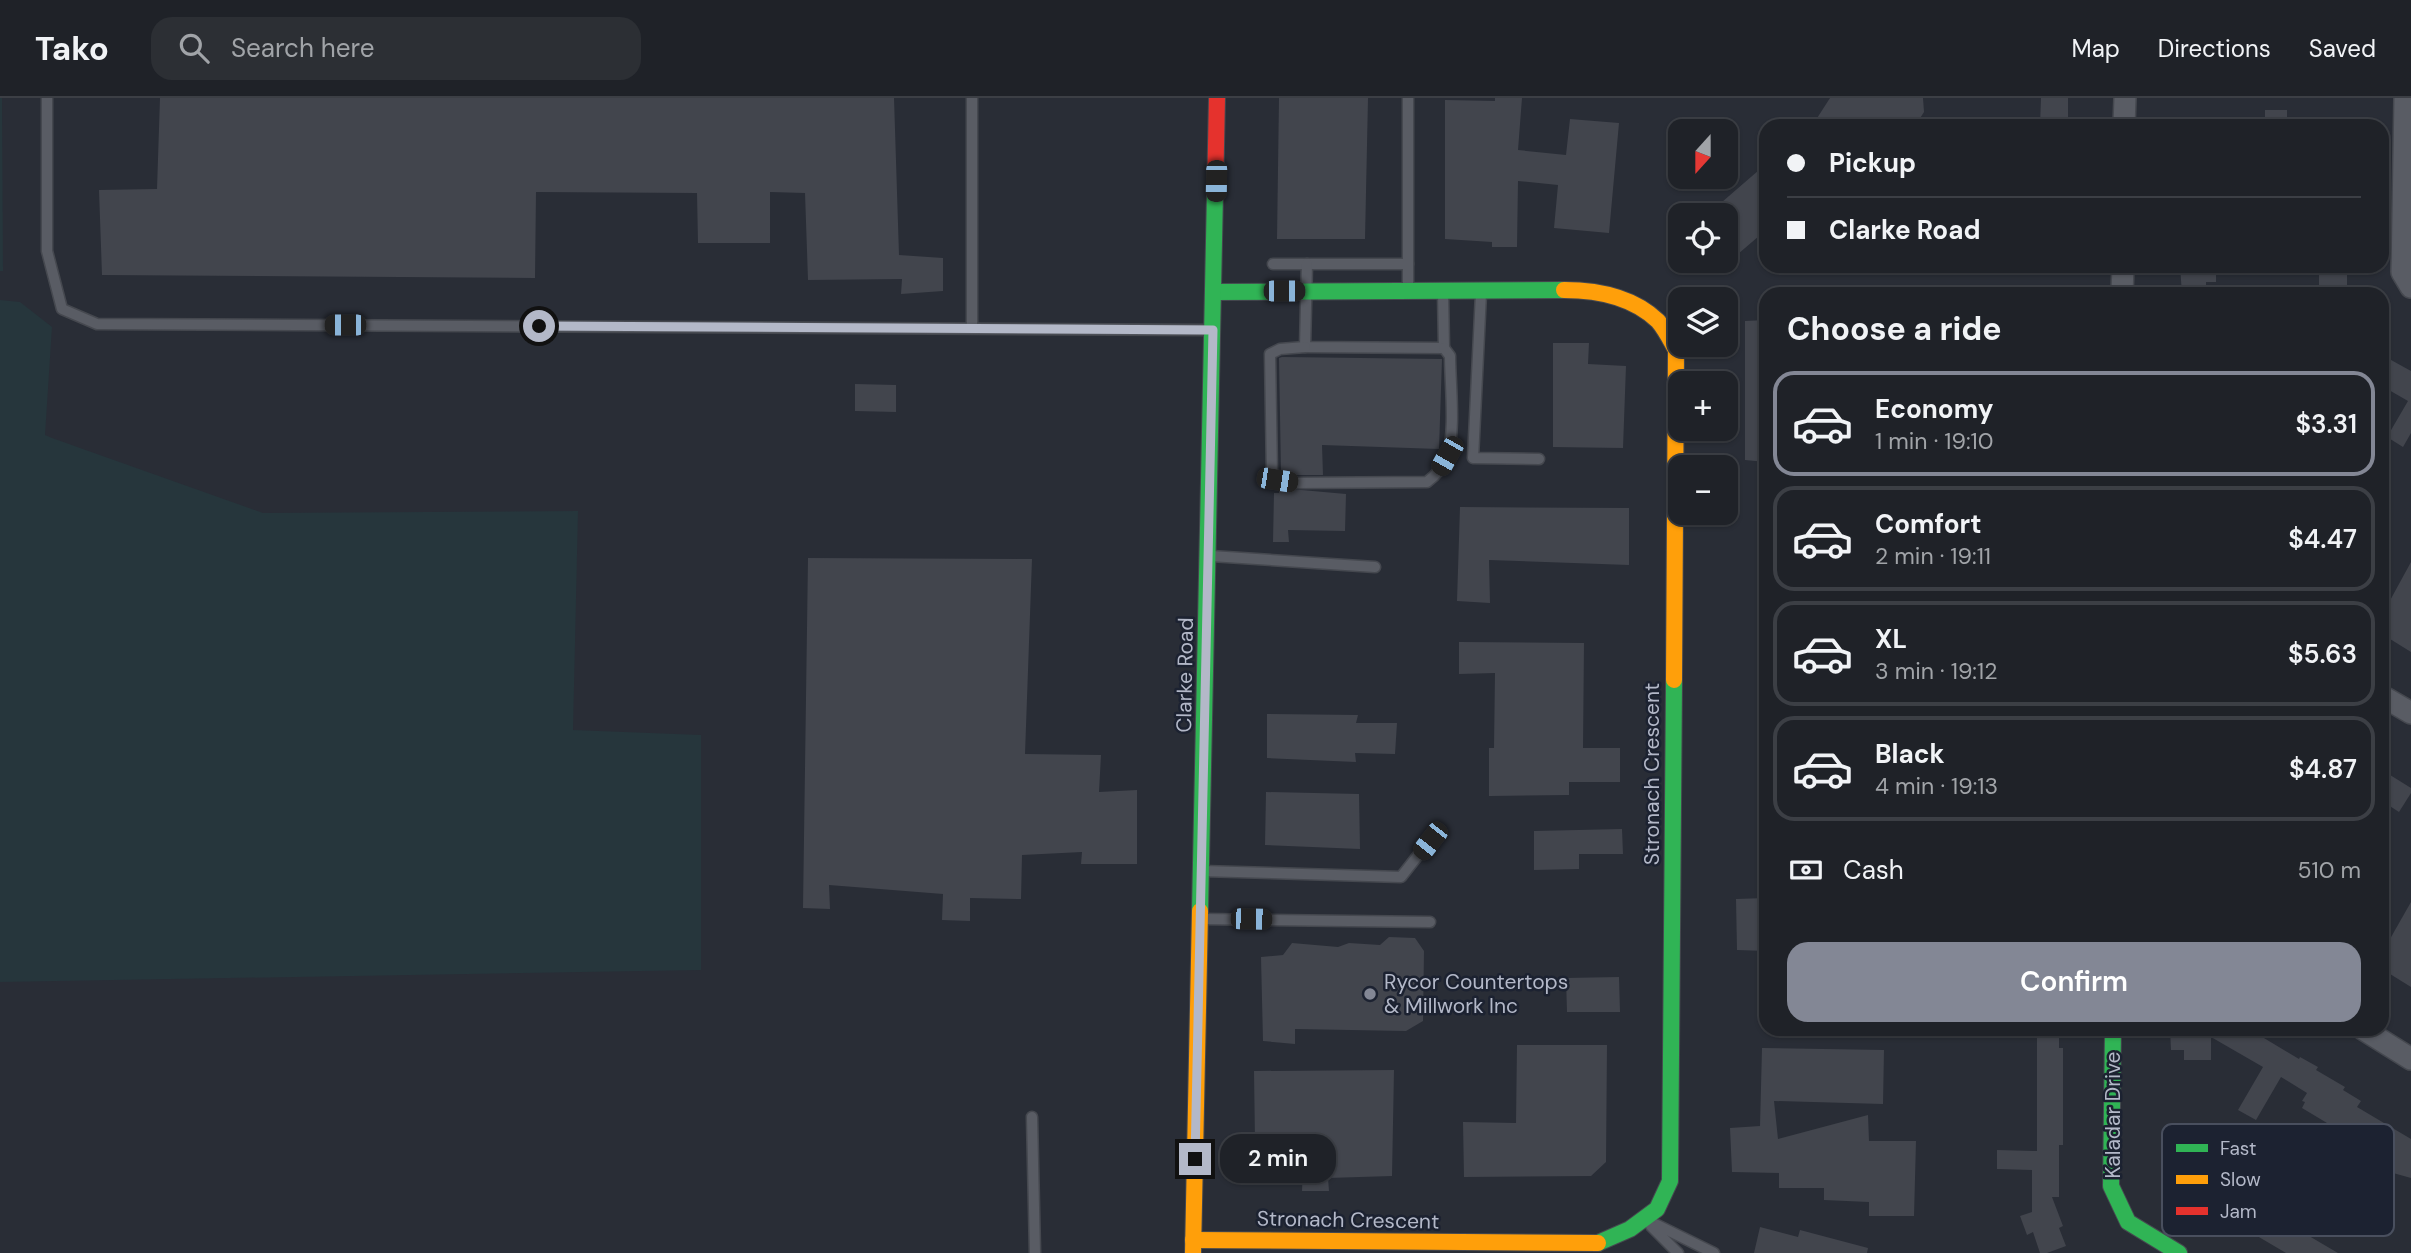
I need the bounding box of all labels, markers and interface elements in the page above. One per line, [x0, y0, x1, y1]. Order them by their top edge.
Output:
search box [151, 17, 641, 80]
text: Tako [35, 27, 109, 70]
icon: search [175, 29, 213, 67]
text: Search here [231, 31, 374, 65]
text: Map [2072, 33, 2120, 64]
text: Directions [2158, 33, 2271, 64]
text: Saved [2309, 33, 2376, 64]
north arrow [1668, 119, 1738, 189]
map controls [1668, 119, 1738, 525]
text: Pickup [1829, 146, 1916, 180]
car [1206, 160, 1227, 202]
button: locate [1668, 203, 1738, 273]
text: Clarke Road [1829, 213, 1980, 247]
car [1264, 281, 1306, 302]
button: layers [1668, 287, 1738, 357]
text: Choose a ride [1787, 308, 2002, 350]
route start [523, 310, 555, 342]
car [325, 315, 367, 336]
button: + [1668, 371, 1738, 441]
icon: car [1791, 392, 1854, 455]
text: Economy [1875, 392, 1993, 426]
text: $3.31 [2295, 407, 2357, 441]
text: 1 min · 19:10 [1875, 426, 1993, 456]
car [1428, 433, 1467, 479]
button: − [1668, 455, 1738, 525]
car [1255, 466, 1300, 494]
icon: car [1791, 507, 1854, 570]
text: Comfort [1875, 507, 1981, 541]
text: $4.47 [2288, 522, 2357, 556]
text: 2 min · 19:11 [1875, 541, 1991, 571]
street label: Clarke Road [1170, 617, 1200, 733]
icon: car [1791, 622, 1854, 685]
text: XL [1875, 622, 1907, 656]
text: $5.63 [2288, 637, 2357, 671]
text: 3 min · 19:12 [1875, 656, 1997, 686]
street label: Stronach Crescent [1638, 683, 1666, 865]
icon: car [1791, 737, 1854, 800]
text: Black [1875, 737, 1945, 771]
text: $4.87 [2289, 752, 2357, 786]
text: 4 min · 19:13 [1875, 771, 1998, 801]
car [1409, 818, 1452, 864]
icon: cash [1787, 851, 1825, 889]
text: Cash [1843, 853, 1904, 887]
text: 510 m [2297, 855, 2361, 885]
car [1230, 908, 1273, 930]
button: Confirm [1787, 942, 2361, 1022]
place label: Rycor Countertops & Millwork Inc [1384, 968, 1568, 1020]
marker: Rycor Countertops & Millwork Inc [1362, 986, 1378, 1002]
street label: Kaladar Drive [2099, 1051, 2127, 1179]
legend [2162, 1124, 2394, 1236]
callout: 2 min [1220, 1134, 1335, 1184]
text: Fast [2220, 1136, 2256, 1161]
route end [1179, 1143, 1211, 1175]
text: 2 min [1248, 1143, 1308, 1173]
text: Slow [2220, 1167, 2261, 1192]
text: Jam [2220, 1199, 2257, 1224]
street label: Stronach Crescent [1257, 1204, 1439, 1236]

